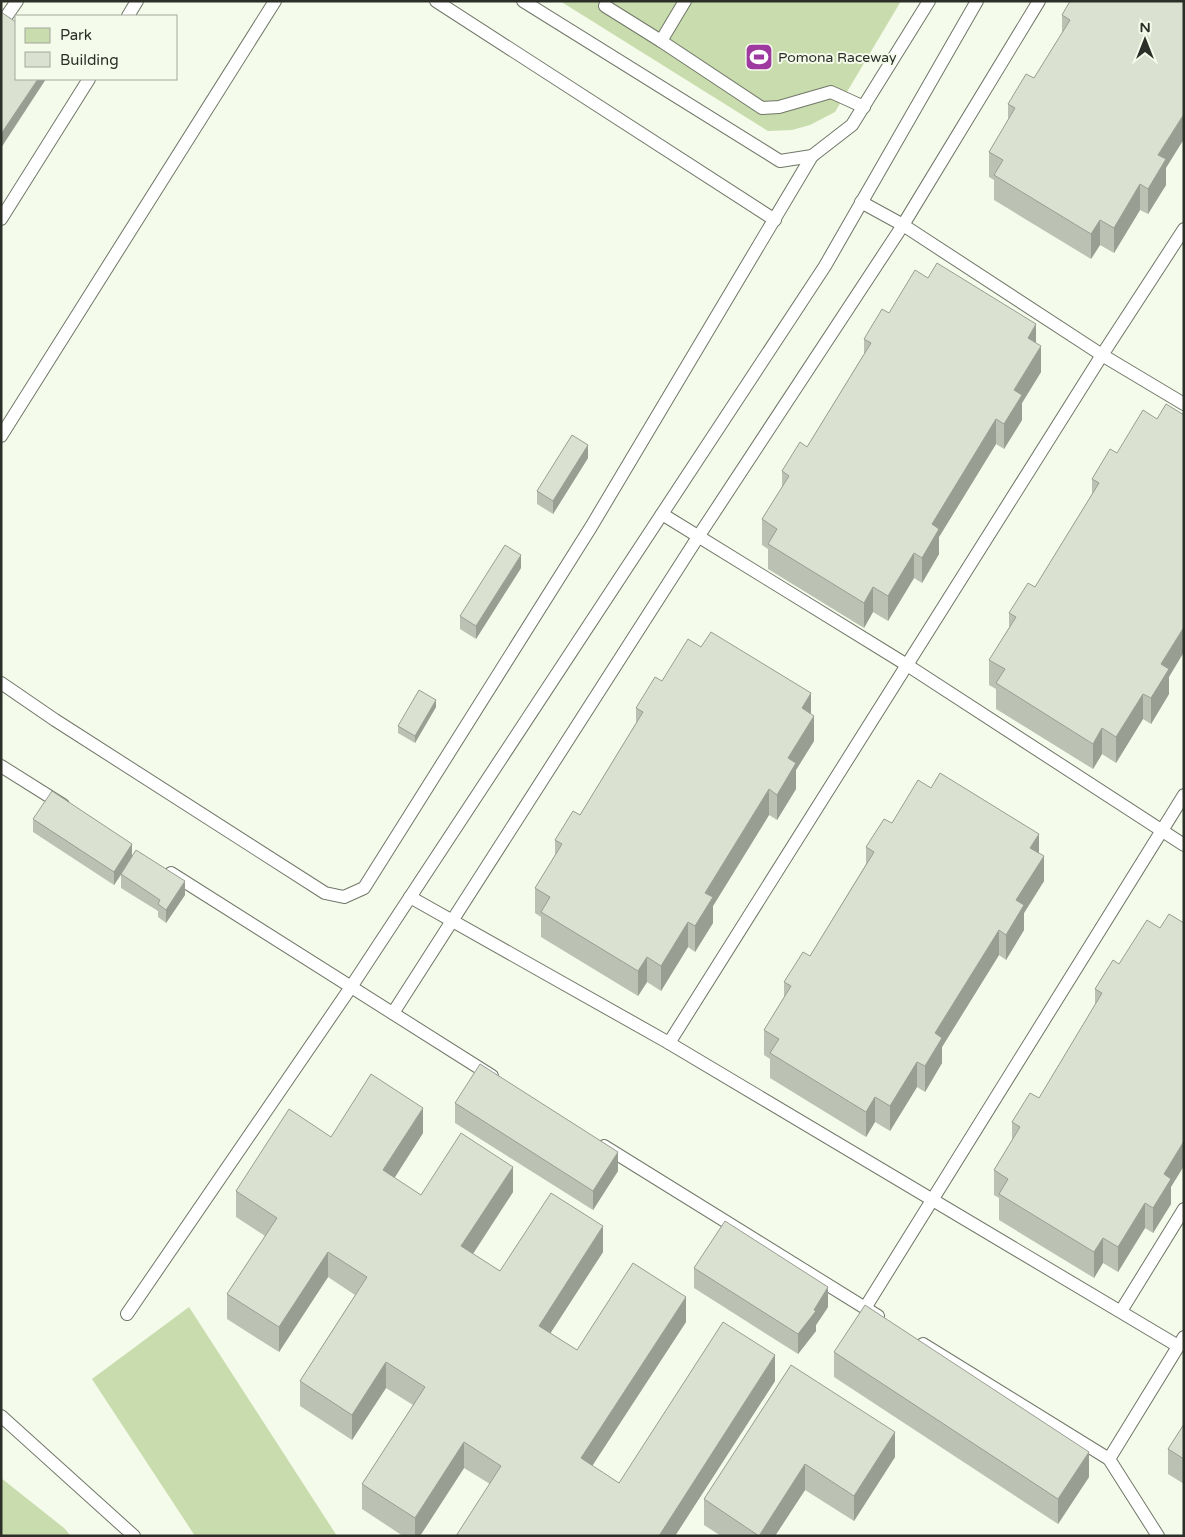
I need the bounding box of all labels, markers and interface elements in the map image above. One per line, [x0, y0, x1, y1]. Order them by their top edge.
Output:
legend [15, 15, 178, 80]
north arrow [1120, 15, 1170, 65]
text: N [1139, 19, 1151, 36]
text: Park [60, 26, 92, 44]
sports icon: Pomona Raceway [744, 42, 774, 72]
place label: Pomona Raceway [778, 49, 897, 66]
text: Building [60, 51, 119, 69]

